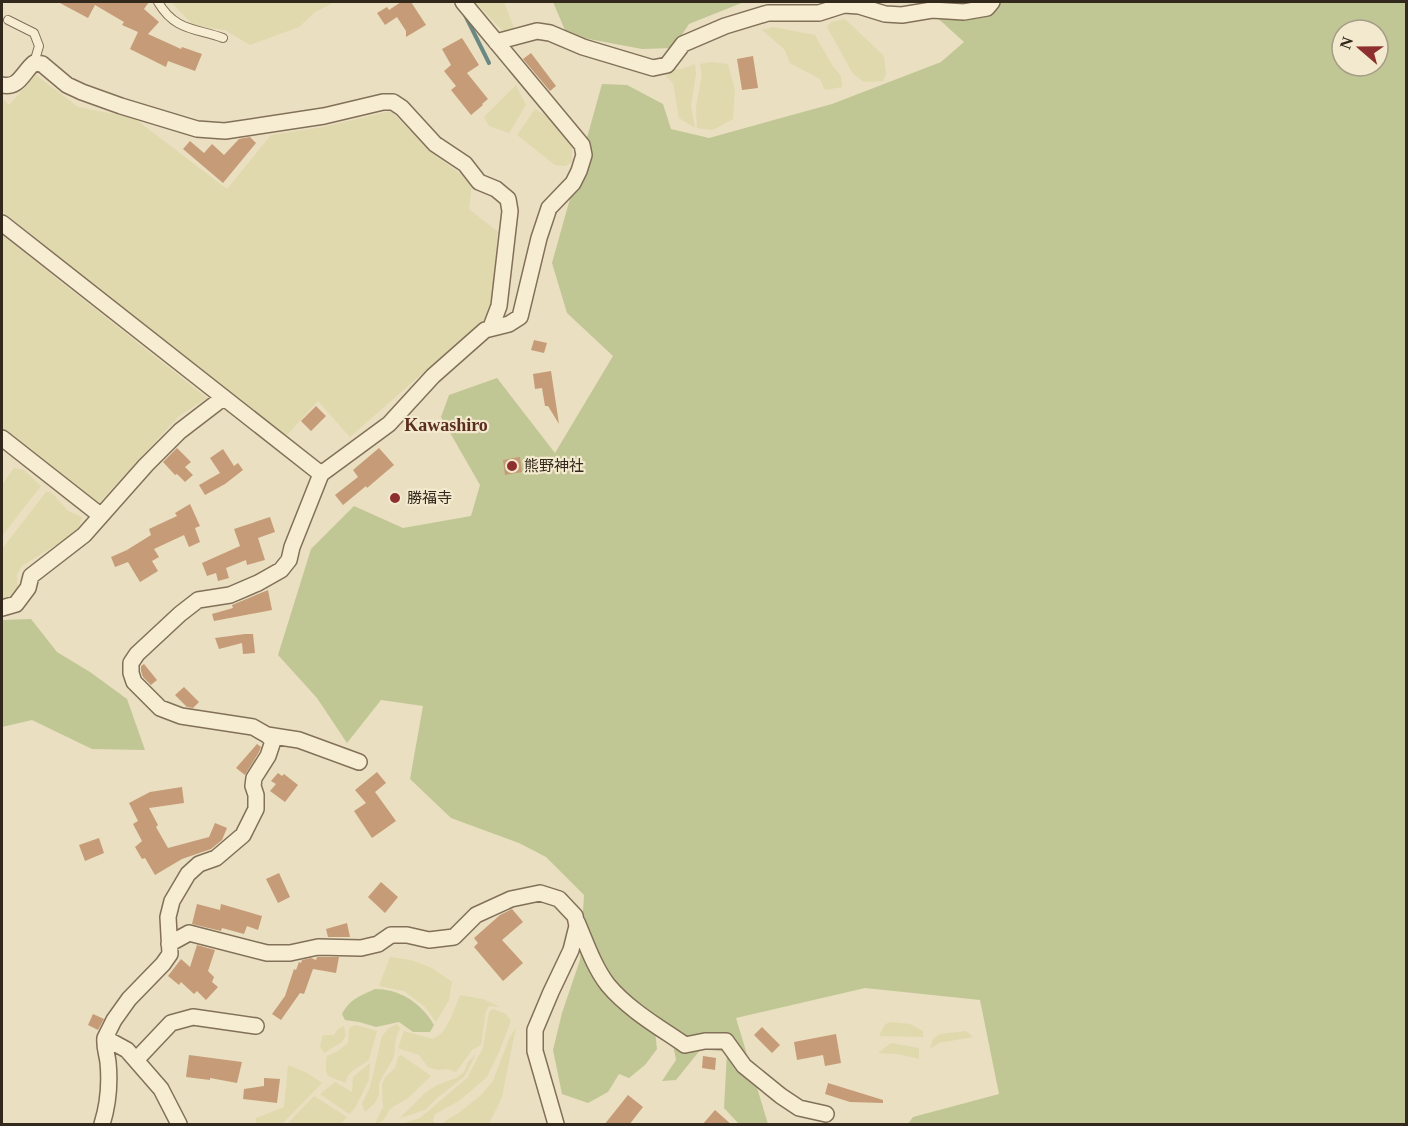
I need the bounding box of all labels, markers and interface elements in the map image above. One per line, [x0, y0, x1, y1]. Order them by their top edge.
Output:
north arrow [1330, 18, 1390, 78]
text: N [1336, 34, 1356, 51]
district label: Kawashiro [404, 415, 488, 435]
place label: 熊野神社 [524, 458, 584, 474]
marker: 熊野神社 [505, 459, 519, 473]
place label: 勝福寺 [407, 490, 452, 506]
marker: 勝福寺 [388, 491, 402, 505]

